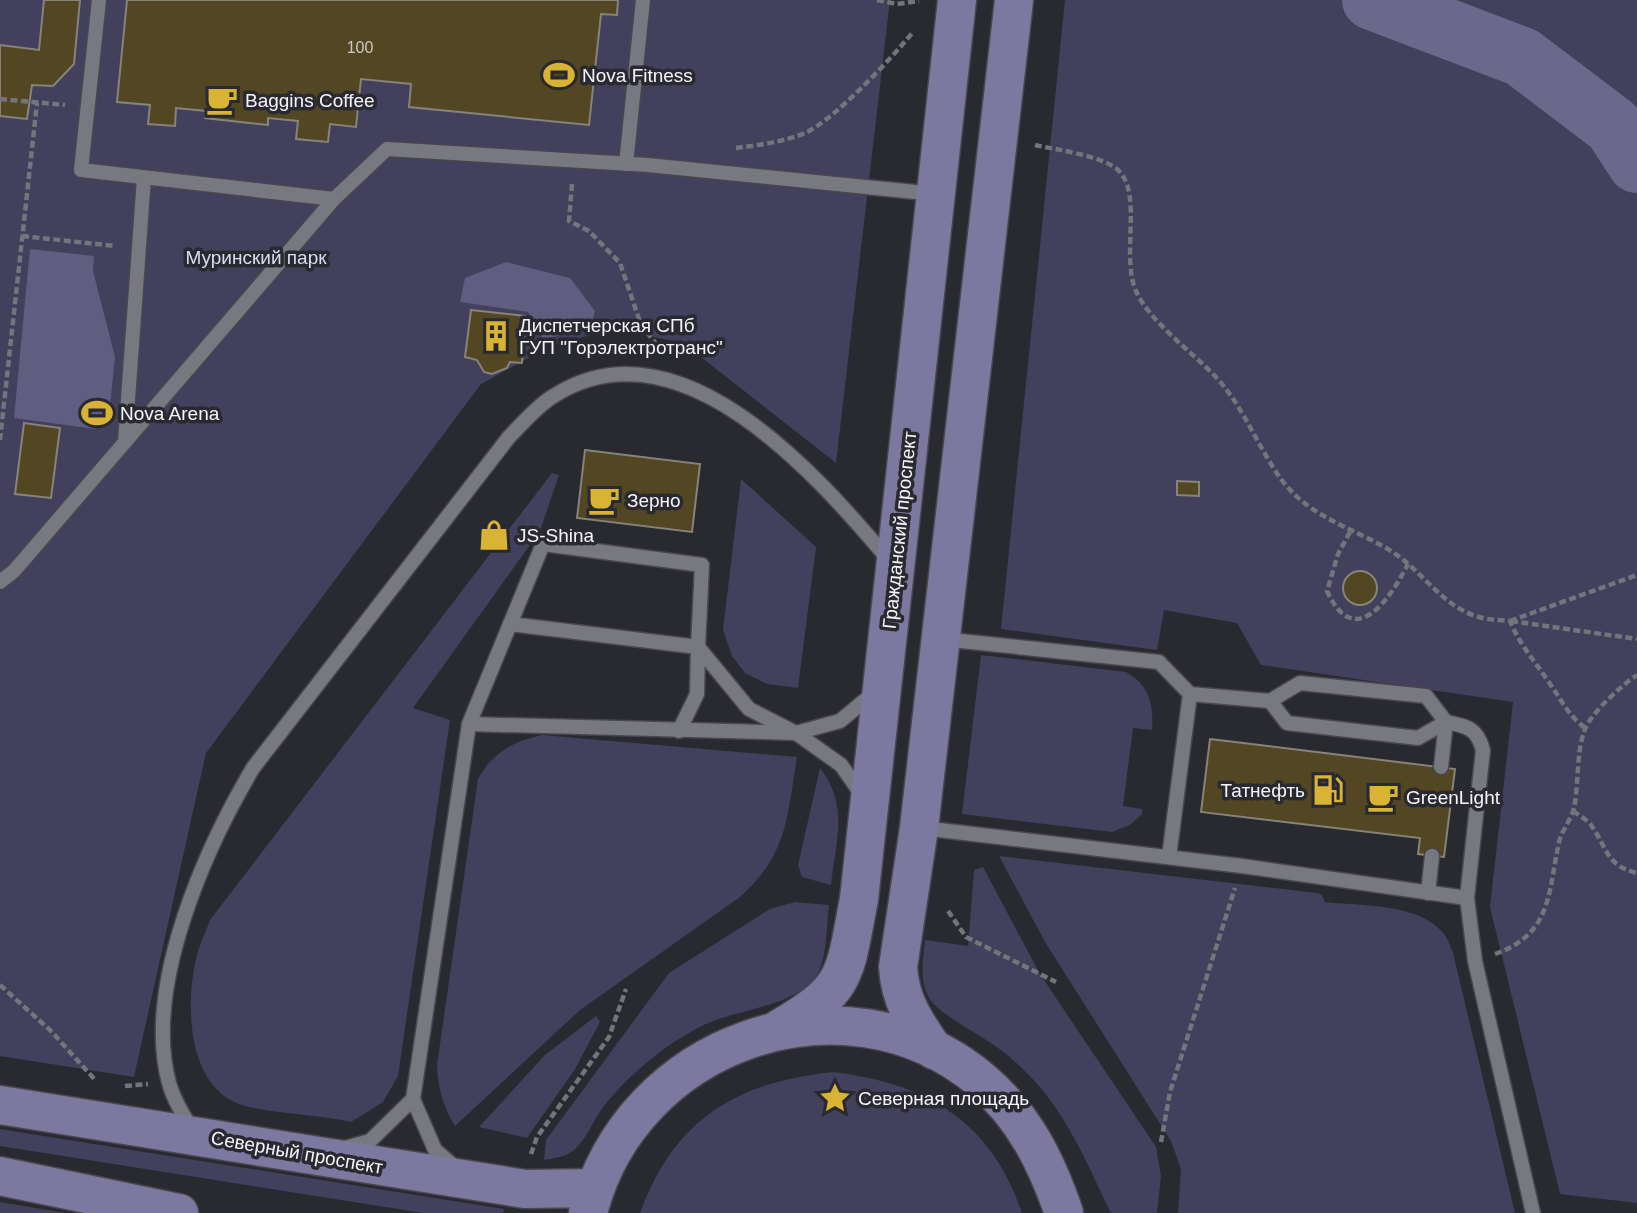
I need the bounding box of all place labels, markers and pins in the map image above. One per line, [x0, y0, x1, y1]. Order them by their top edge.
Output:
sports icon: Nova Fitness [542, 58, 576, 92]
place label: Nova Fitness [582, 65, 693, 86]
cafe icon: Baggins Coffee [205, 83, 239, 117]
place label: Baggins Coffee [245, 90, 375, 111]
place label: Диспетчерская СПб ГУП "Горэлектротранс" [519, 315, 723, 358]
building icon: Диспетчерская СПб ГУП "Горэлектротранс" [479, 319, 513, 353]
sports icon: Nova Arena [80, 396, 114, 430]
place label: Nova Arena [120, 403, 220, 424]
cafe icon: Зерно [587, 483, 621, 517]
place label: Зерно [627, 490, 681, 511]
shop icon: JS-Shina [477, 518, 511, 552]
place label: JS-Shina [517, 525, 595, 546]
fuel station icon: Татнефть [1311, 773, 1345, 807]
place label: Татнефть [1221, 780, 1305, 801]
cafe icon: GreenLight [1366, 780, 1400, 814]
place label: GreenLight [1406, 787, 1501, 808]
place icon: Северная площадь [818, 1081, 852, 1115]
place label: Северная площадь [858, 1088, 1029, 1109]

